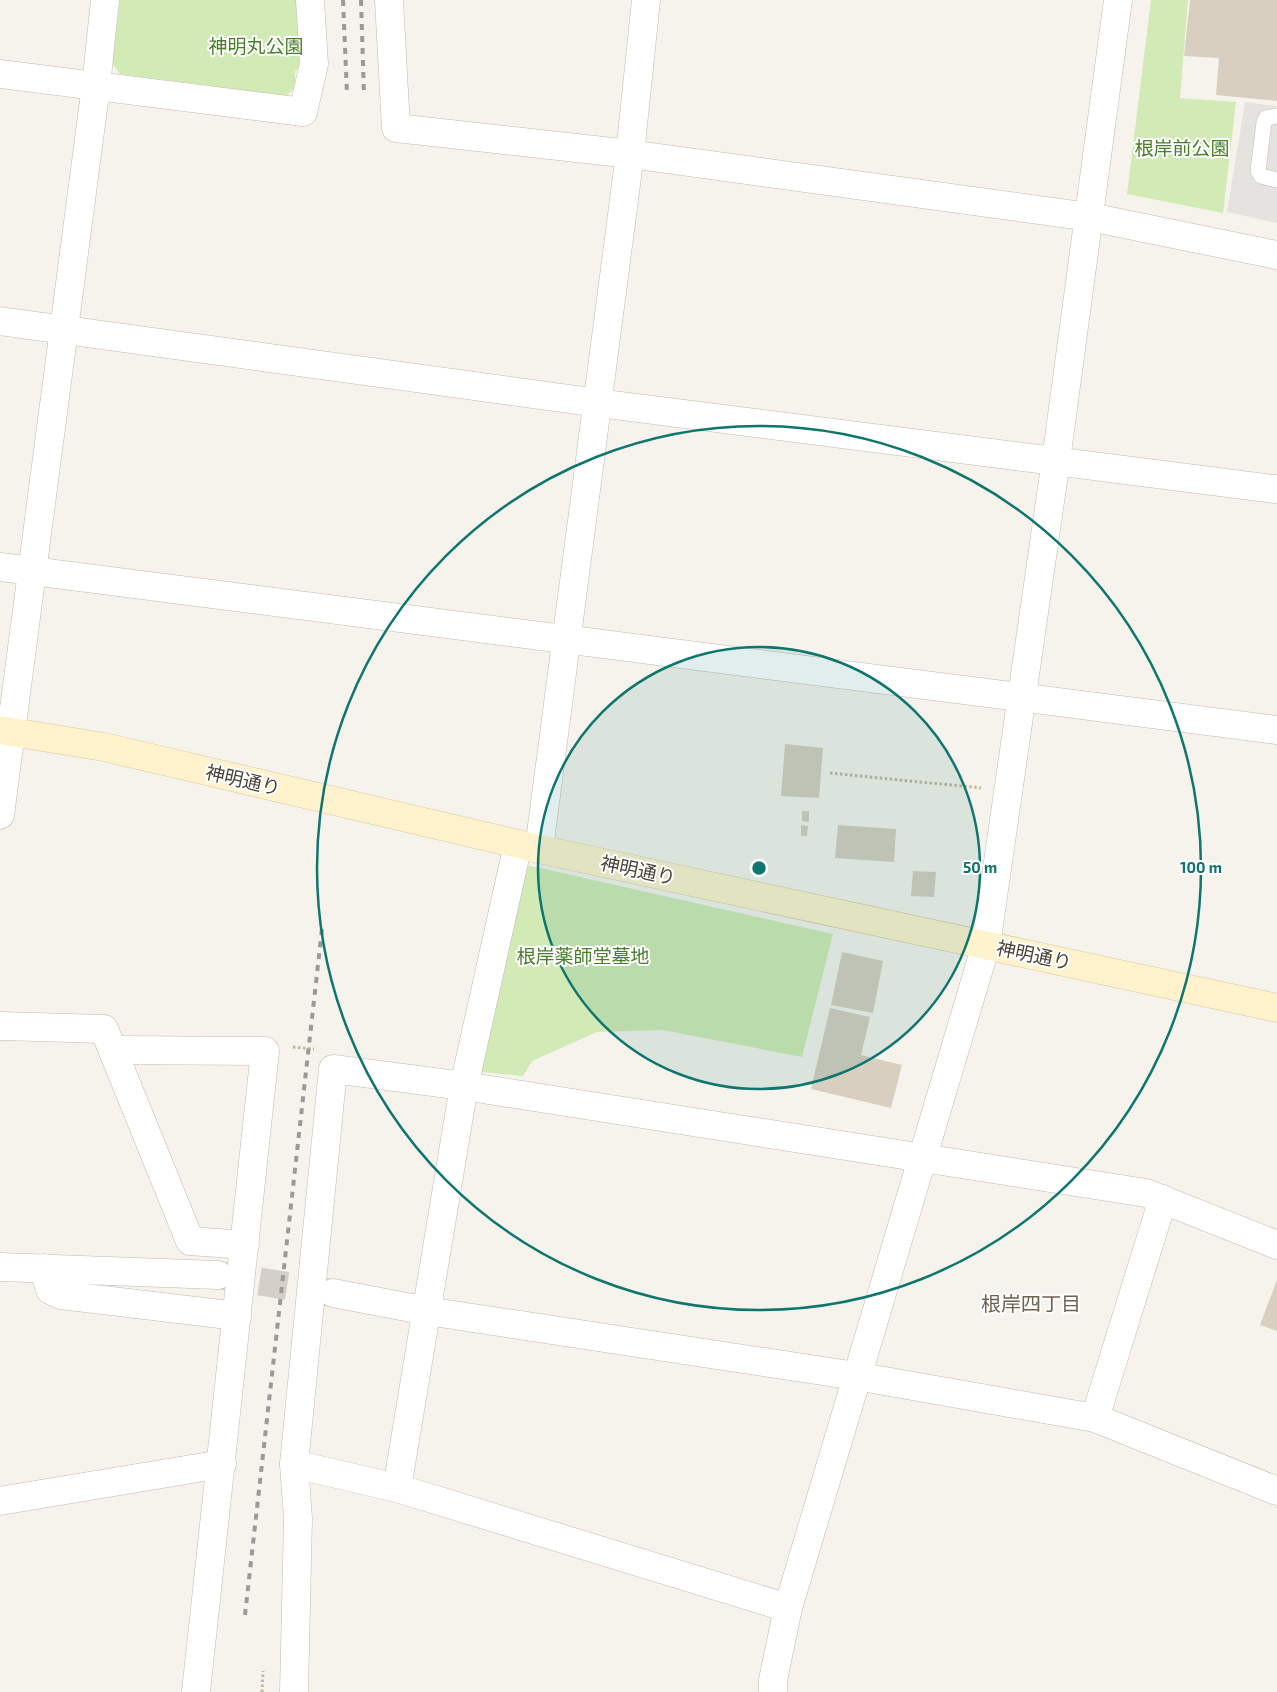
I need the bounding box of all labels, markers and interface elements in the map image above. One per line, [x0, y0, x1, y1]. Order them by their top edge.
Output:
park label: 神明丸公園 [208, 34, 304, 57]
park label: 根岸前公園 [1134, 136, 1230, 159]
street label: 神明通り [203, 760, 283, 799]
street label: 神明通り [599, 850, 678, 889]
text: 50 m [963, 858, 997, 876]
text: 100 m [1180, 858, 1222, 876]
centre of rings [750, 859, 768, 877]
street label: 神明通り [995, 935, 1074, 974]
park label: 根岸薬師堂墓地 [516, 944, 650, 967]
district label: 根岸四丁目 [981, 1291, 1081, 1315]

